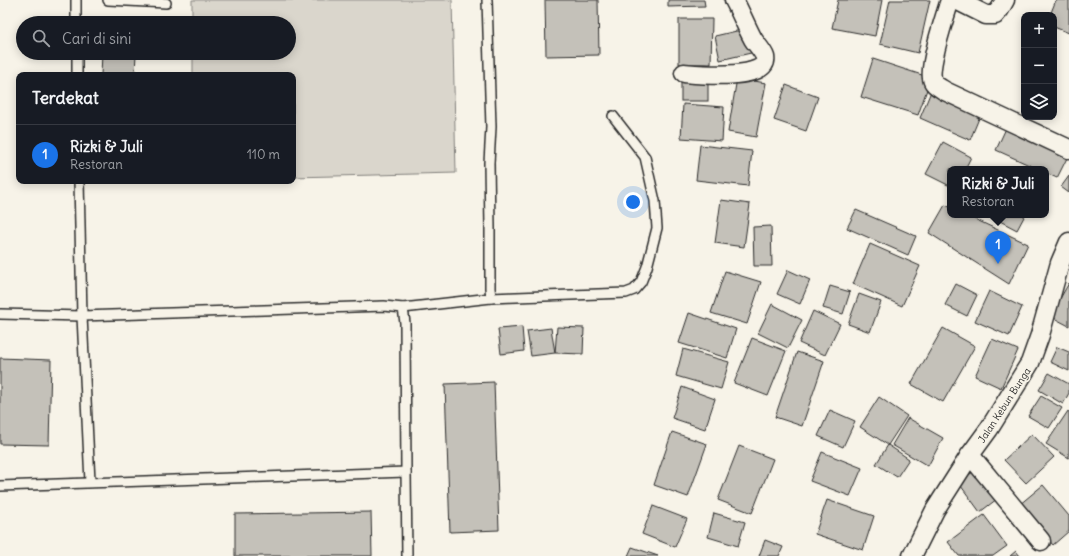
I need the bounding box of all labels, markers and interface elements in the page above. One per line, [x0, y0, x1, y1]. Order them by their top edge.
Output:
map controls [1021, 12, 1057, 120]
button: + [1021, 12, 1057, 48]
search box [16, 16, 296, 60]
icon: search [30, 27, 52, 49]
text: Cari di sini [62, 29, 131, 48]
button: − [1021, 48, 1057, 84]
button: layers [1021, 84, 1057, 120]
text: Terdekat [32, 87, 99, 109]
text: Rizki & Juli [70, 137, 143, 156]
text: 1 [42, 146, 48, 163]
text: 110 m [247, 146, 280, 163]
text: Restoran [70, 156, 123, 173]
popup [947, 166, 1049, 218]
text: Rizki & Juli [962, 174, 1034, 193]
your location [623, 192, 643, 212]
text: Restoran [962, 193, 1014, 210]
pin: 1 [985, 231, 1011, 264]
street label: Jalan Kebun Bunga [975, 365, 1034, 445]

